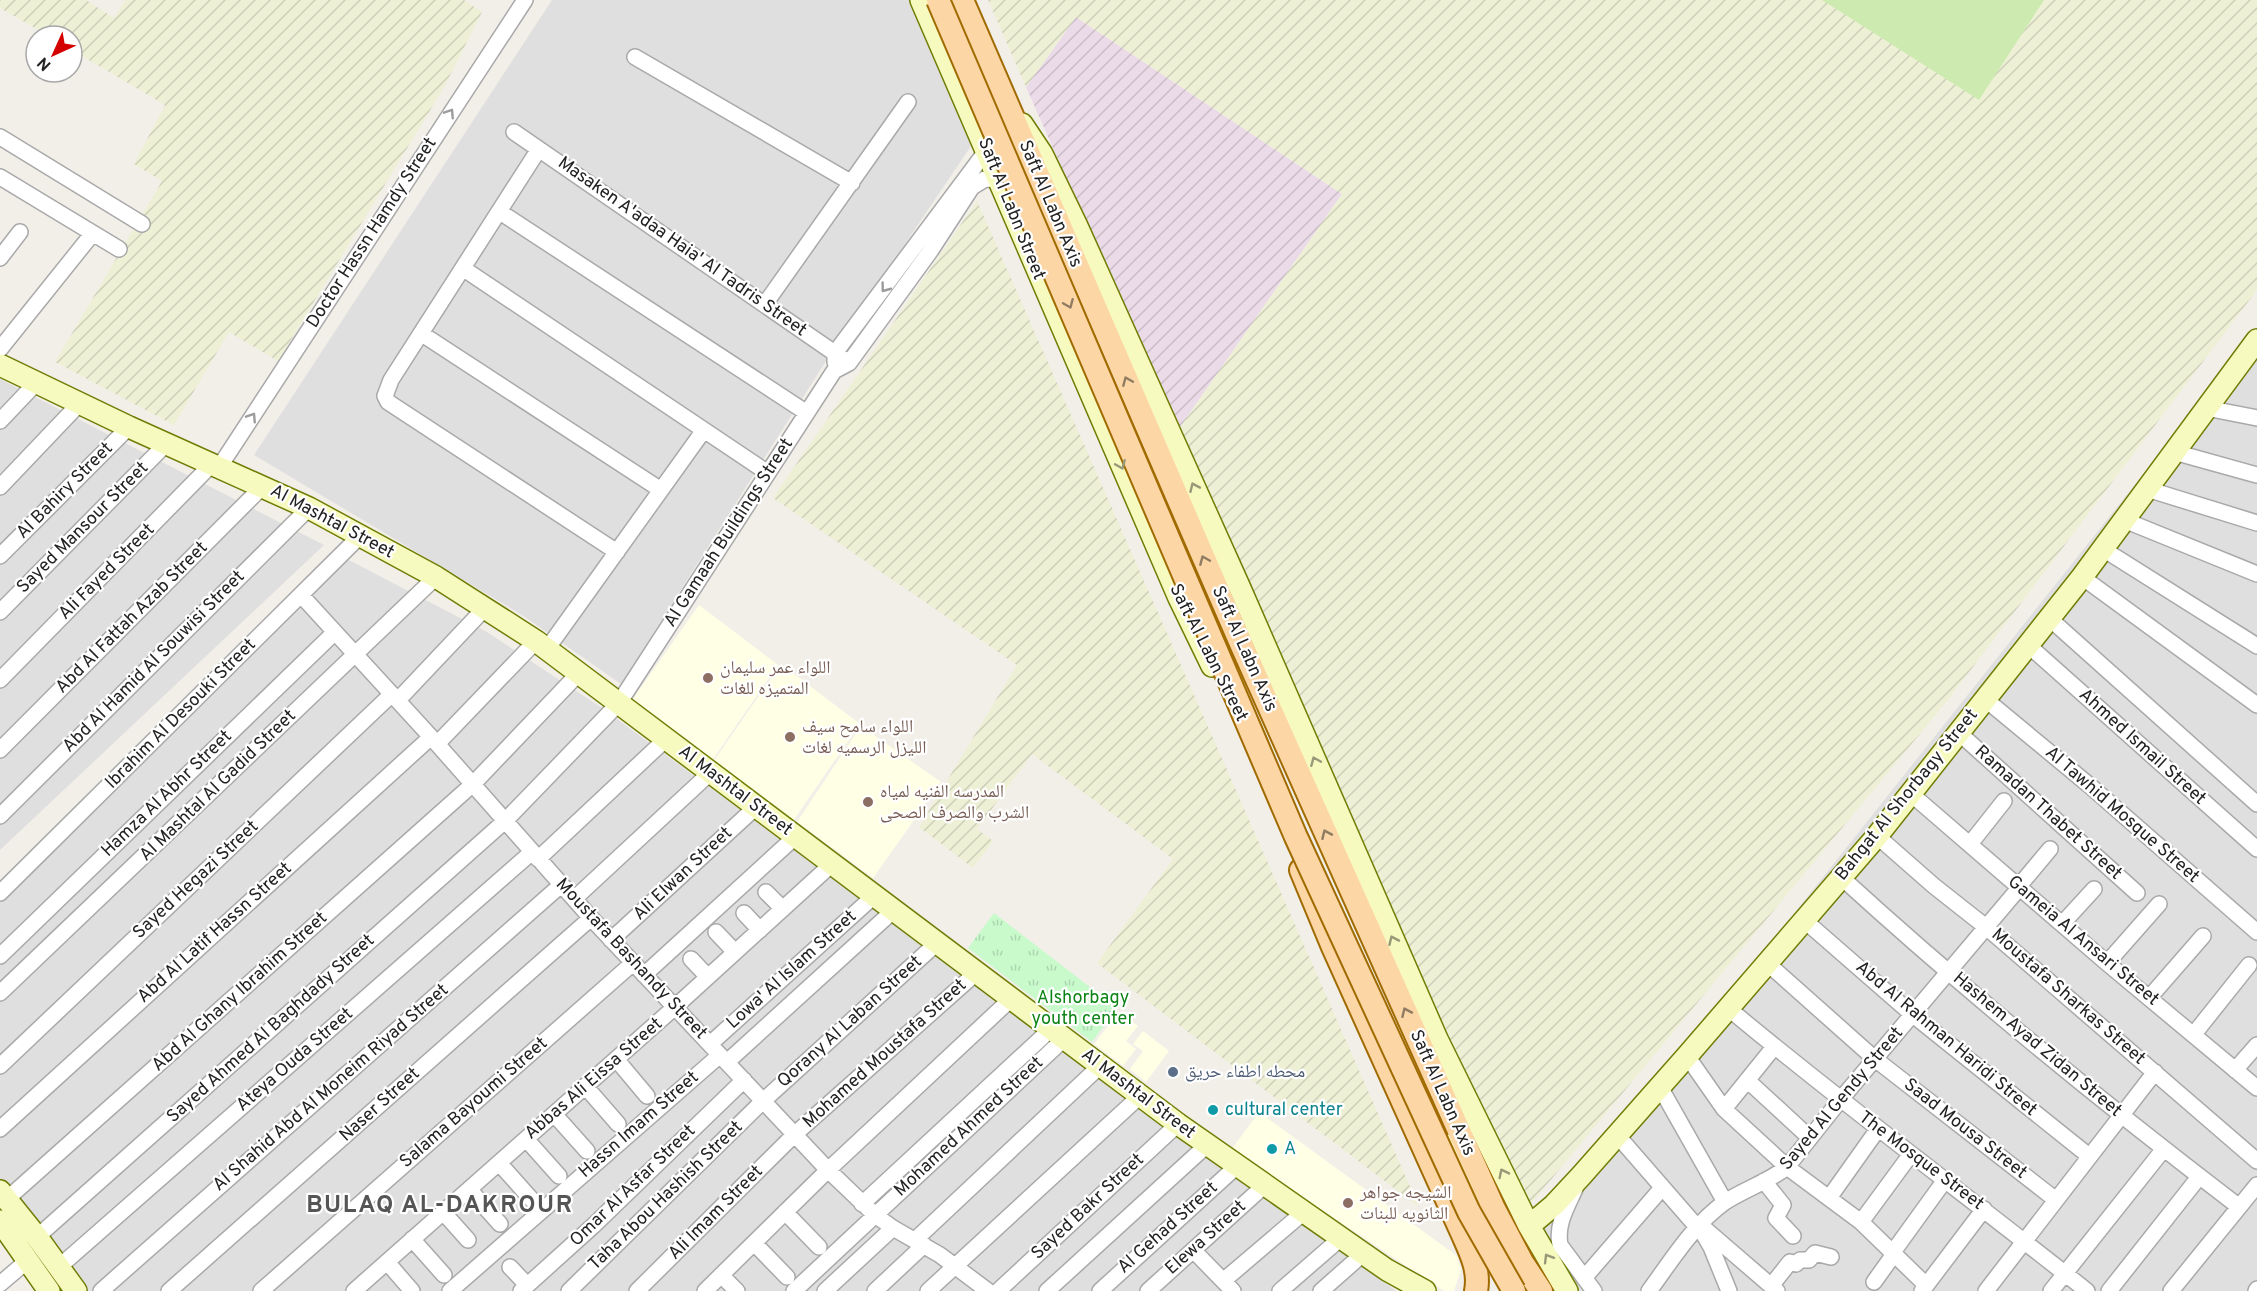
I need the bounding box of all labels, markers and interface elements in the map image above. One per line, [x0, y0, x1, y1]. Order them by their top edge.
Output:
north arrow [24, 24, 84, 84]
text: N [34, 52, 56, 74]
one-way arrow [442, 109, 454, 119]
street label: Doctor Hassn Hamdy Street [302, 133, 442, 333]
street label: Saft Al Labn Street [972, 135, 1050, 283]
street label: Saft Al Labn Axis [1013, 137, 1087, 271]
street label: Masaken A'adaa Haia' Al Tadris Street [553, 152, 811, 342]
one-way arrow [881, 282, 892, 293]
one-way arrow [1062, 298, 1074, 309]
one-way arrow [1122, 376, 1134, 387]
one-way arrow [245, 413, 256, 424]
street label: Al Gamaah Buildings Street [659, 434, 799, 632]
street label: Al Bahiry Street [12, 438, 118, 544]
street label: Sayed Mansour Street [12, 457, 154, 599]
one-way arrow [1114, 459, 1126, 470]
street label: Al Mashtal Street [266, 480, 398, 564]
one-way arrow [1190, 482, 1202, 493]
street label: Ali Fayed Street [54, 519, 160, 625]
street label: Abd Al Fattah Azab Street [51, 537, 213, 699]
one-way arrow [1200, 555, 1212, 566]
street label: Abd Al Hamid Al Souwisi Street [58, 566, 250, 758]
street label: Saft Al Labn Street [1163, 580, 1253, 726]
street label: Saft Al Labn Axis [1206, 582, 1282, 716]
street label: Ibrahim Al Desouki Street [101, 634, 261, 794]
place label: اللواء عمر سليمان المتميزه للغات [720, 657, 831, 701]
marker: اللواء عمر سليمان المتميزه للغات [701, 671, 715, 685]
street label: Ahmed Ismail Street [2074, 684, 2210, 810]
street label: Bahgat Al Shorbagy Street [1831, 704, 1983, 886]
street label: Al Mashtal Al Gadid Street [135, 705, 301, 867]
place label: اللواء سامح سيف الليزل الرسميه لغات [802, 716, 926, 760]
street label: Hamza Al Abhr Street [97, 726, 237, 862]
marker: اللواء سامح سيف الليزل الرسميه لغات [783, 730, 797, 744]
street label: Al Mashtal Street [673, 740, 797, 842]
street label: Ramadan Thabet Street [1969, 741, 2127, 885]
street label: Al Tawhid Mosque Street [2040, 742, 2204, 888]
one-way arrow [1310, 757, 1322, 768]
place label: المدرسه الفنيه لمياه الشرب والصرف الصحى [880, 781, 1029, 825]
marker: المدرسه الفنيه لمياه الشرب والصرف الصحى [861, 795, 875, 809]
street label: Sayed Hegazi Street [128, 816, 264, 944]
street label: Ali Elwan Street [629, 822, 737, 926]
one-way arrow [1321, 829, 1333, 840]
street label: Abd Al Latif Hassn Street [133, 857, 297, 1009]
street label: Gameia Al Ansari Street [2002, 871, 2164, 1011]
street label: Moustafa Bashandy Street [550, 874, 712, 1044]
street label: Lowa' Al Islam Street [722, 905, 862, 1035]
street label: Abd Al Ghany Ibrahim Street [147, 907, 333, 1077]
street label: Moustafa Sharkas Street [1986, 924, 2150, 1070]
street label: Sayed Ahmed Al Baghdady Street [162, 930, 380, 1128]
one-way arrow [1388, 935, 1400, 946]
street label: Qorany Al Laban Street [773, 951, 927, 1093]
street label: Abd Al Rahman Haridi Street [1850, 956, 2042, 1122]
street label: Hashem Ayad Zidan Street [1948, 968, 2126, 1122]
street label: Mohamed Moustafa Street [798, 974, 972, 1134]
street label: Al Shahid Abd Al Moneim Riyad Street [208, 979, 454, 1197]
park label: Alshorbagy youth center [1032, 987, 1134, 1031]
street label: Ateya Ouda Street [232, 1003, 358, 1117]
one-way arrow [1401, 1007, 1413, 1018]
street label: Abbas Ali Eissa Street [520, 1013, 668, 1145]
street label: Sayed Al Gendy Street [1775, 1022, 1909, 1176]
street label: Saft Al Labn Axis [1404, 1026, 1480, 1160]
street label: Salama Bayoumi Street [395, 1033, 553, 1173]
street label: Al Mashtal Street [1076, 1043, 1200, 1145]
street label: Mohamed Ahmed Street [890, 1052, 1048, 1202]
place label: محطه اطفاء حريق [1185, 1061, 1305, 1084]
street label: Naser Street [335, 1063, 425, 1147]
marker: محطه اطفاء حريق [1166, 1065, 1180, 1079]
street label: Hassn Imam Street [574, 1066, 704, 1184]
street label: Saad Mousa Street [1899, 1074, 2031, 1184]
place label: cultural center [1225, 1099, 1343, 1122]
marker: cultural center [1206, 1103, 1220, 1117]
street label: The Mosque Street [1854, 1106, 1988, 1216]
street label: Taha Abou Hashish Street [584, 1116, 748, 1276]
street label: Omar Al Asfar Street [565, 1120, 701, 1252]
place label: A [1284, 1138, 1296, 1161]
marker: A [1265, 1142, 1279, 1156]
street label: Sayed Bakr Street [1027, 1149, 1149, 1265]
street label: Ali Imam Street [664, 1161, 768, 1265]
one-way arrow [1498, 1169, 1510, 1180]
street label: Al Gehad Street [1113, 1177, 1223, 1279]
place label: الشيجه جواهر الثانويه للبنات [1359, 1182, 1451, 1226]
district label: BULAQ AL-DAKROUR [306, 1191, 574, 1221]
street label: Elewa Street [1161, 1196, 1251, 1280]
marker: الشيجه جواهر الثانويه للبنات [1341, 1196, 1355, 1210]
one-way arrow [1544, 1254, 1555, 1264]

